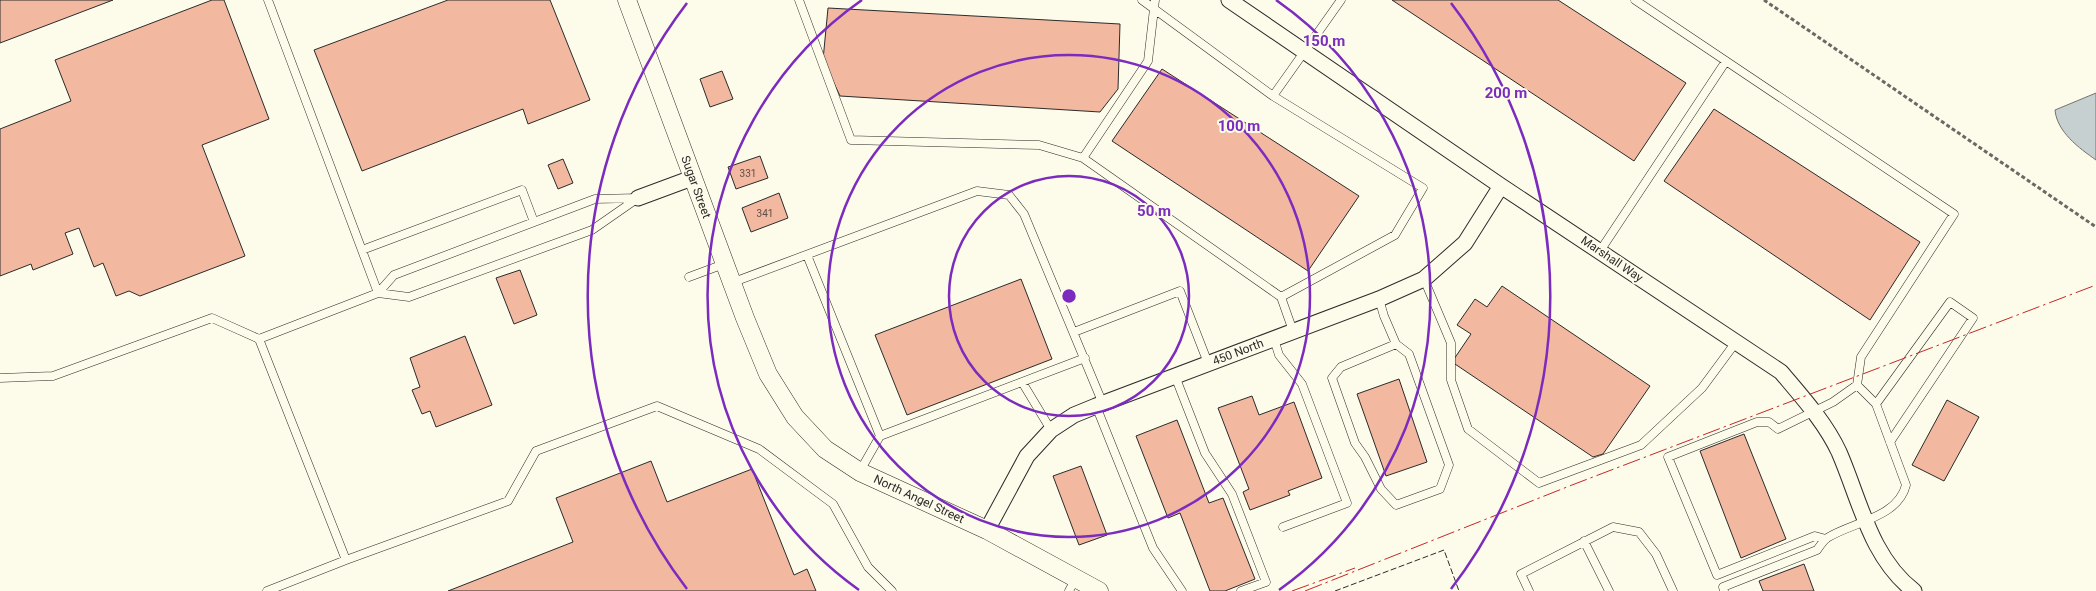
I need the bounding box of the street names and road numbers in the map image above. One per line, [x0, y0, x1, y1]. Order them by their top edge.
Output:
street label: Sugar Street [678, 154, 714, 220]
street label: Marshall Way [1578, 233, 1646, 285]
street label: 450 North [1211, 336, 1265, 368]
street label: North Angel Street [871, 472, 967, 526]

